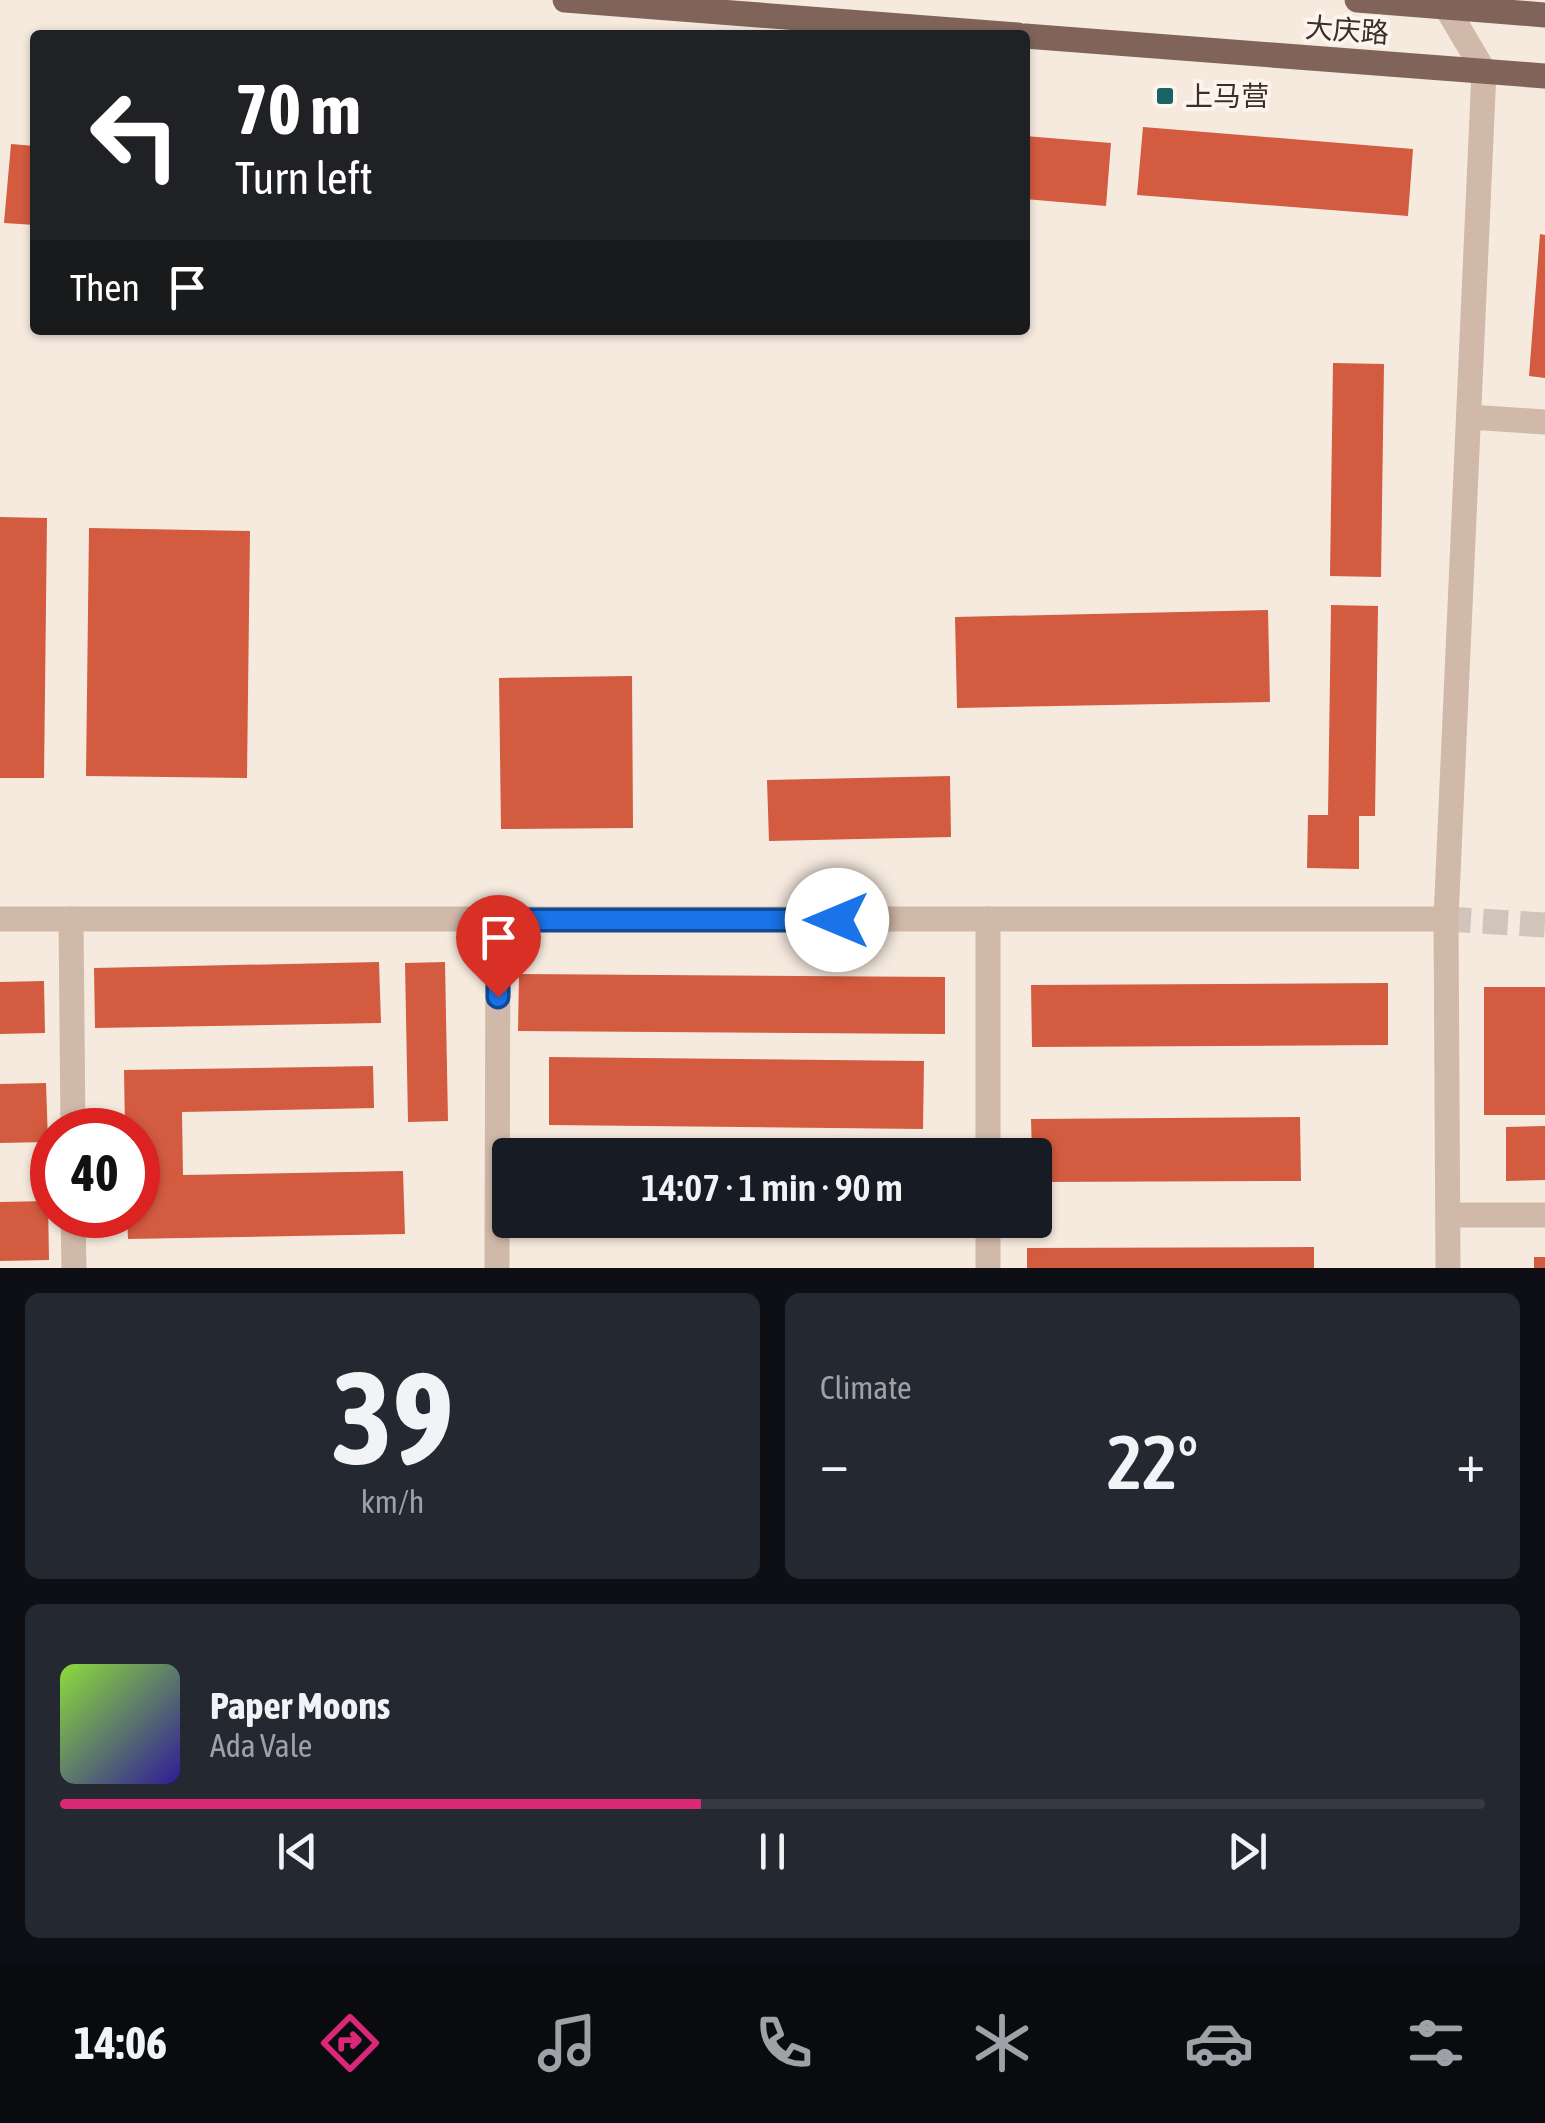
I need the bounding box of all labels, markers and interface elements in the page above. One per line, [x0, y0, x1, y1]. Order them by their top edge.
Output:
street label: 大庆路 [1304, 11, 1390, 49]
text: 70 m [235, 69, 361, 149]
icon: left [70, 70, 200, 200]
place label: 上马营 [1185, 80, 1269, 112]
marker: 上马营 [1154, 85, 1176, 107]
text: Turn left [235, 152, 373, 204]
icon: arrive [160, 260, 215, 315]
text: Then [70, 266, 140, 309]
position arrow [785, 868, 889, 972]
pin [456, 895, 541, 998]
icon: arrive [471, 910, 526, 965]
speed limit sign: 40 [30, 1108, 160, 1238]
text: 14:07 · 1 min · 90 m [641, 1166, 903, 1209]
text: 39 [331, 1343, 454, 1492]
text: Climate [820, 1369, 912, 1406]
text: 22° [1107, 1419, 1198, 1505]
text: − [820, 1431, 849, 1494]
text: + [1456, 1431, 1485, 1494]
text: km/h [361, 1483, 424, 1520]
text: Paper Moons [210, 1684, 390, 1727]
text: Ada Vale [210, 1727, 312, 1764]
icon: previous [270, 1824, 325, 1879]
icon: pause [745, 1824, 800, 1879]
icon: next [1220, 1824, 1275, 1879]
icon: directions [315, 2008, 385, 2078]
icon: music [532, 2008, 602, 2078]
icon: phone [749, 2008, 819, 2078]
icon: climate [967, 2008, 1037, 2078]
icon: car [1184, 2008, 1254, 2078]
icon: filters [1401, 2008, 1471, 2078]
text: 14:06 [74, 2017, 167, 2069]

